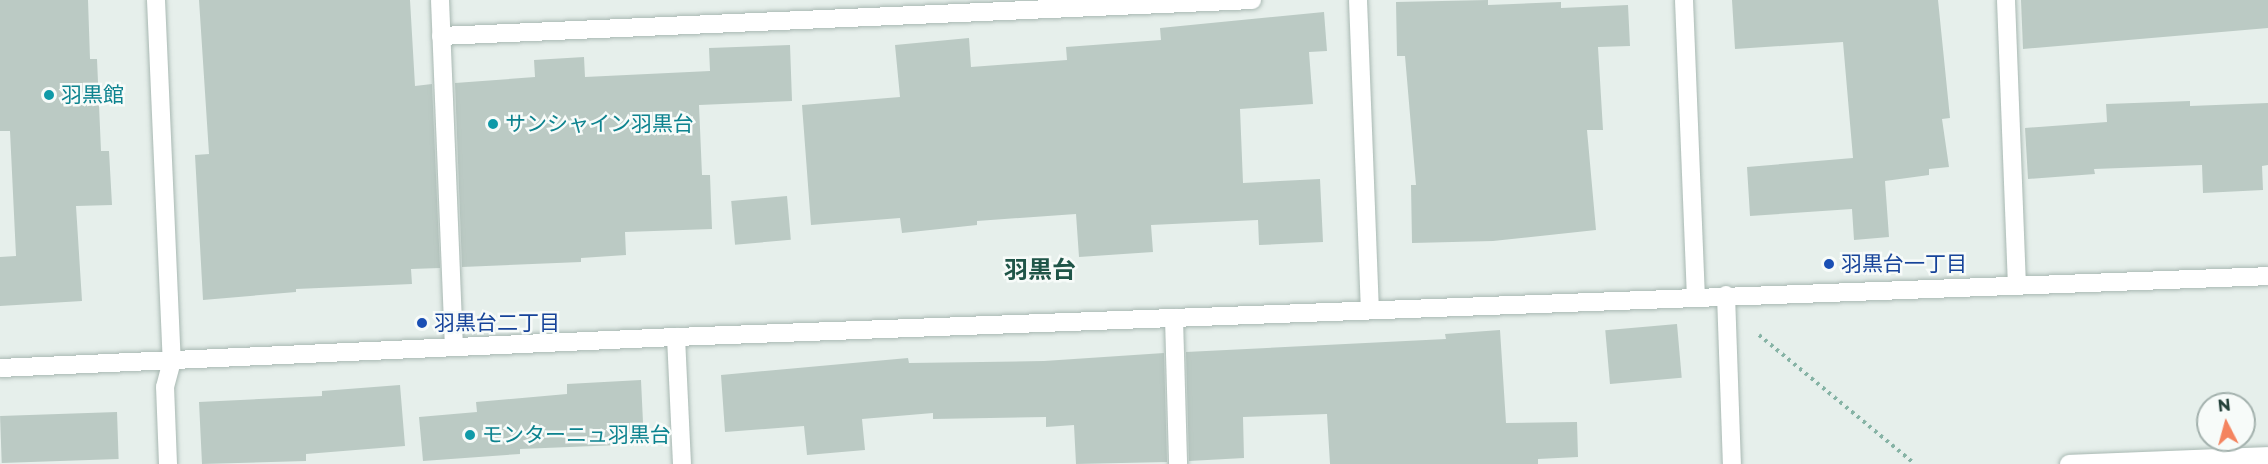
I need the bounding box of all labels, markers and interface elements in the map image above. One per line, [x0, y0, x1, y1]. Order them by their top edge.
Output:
place label: 羽黒館 [61, 82, 124, 108]
marker: 羽黒館 [42, 88, 56, 102]
place label: サンシャイン羽黒台 [505, 111, 694, 137]
marker: サンシャイン羽黒台 [486, 117, 500, 131]
place label: 羽黒台一丁目 [1841, 251, 1967, 277]
district label: 羽黒台 [1004, 256, 1076, 284]
marker: 羽黒台一丁目 [1822, 257, 1836, 271]
place label: 羽黒台二丁目 [434, 310, 560, 336]
marker: 羽黒台二丁目 [415, 316, 429, 330]
north arrow [2196, 392, 2256, 452]
text: N [2217, 395, 2232, 416]
place label: モンターニュ羽黒台 [482, 422, 671, 448]
marker: モンターニュ羽黒台 [463, 428, 477, 442]

